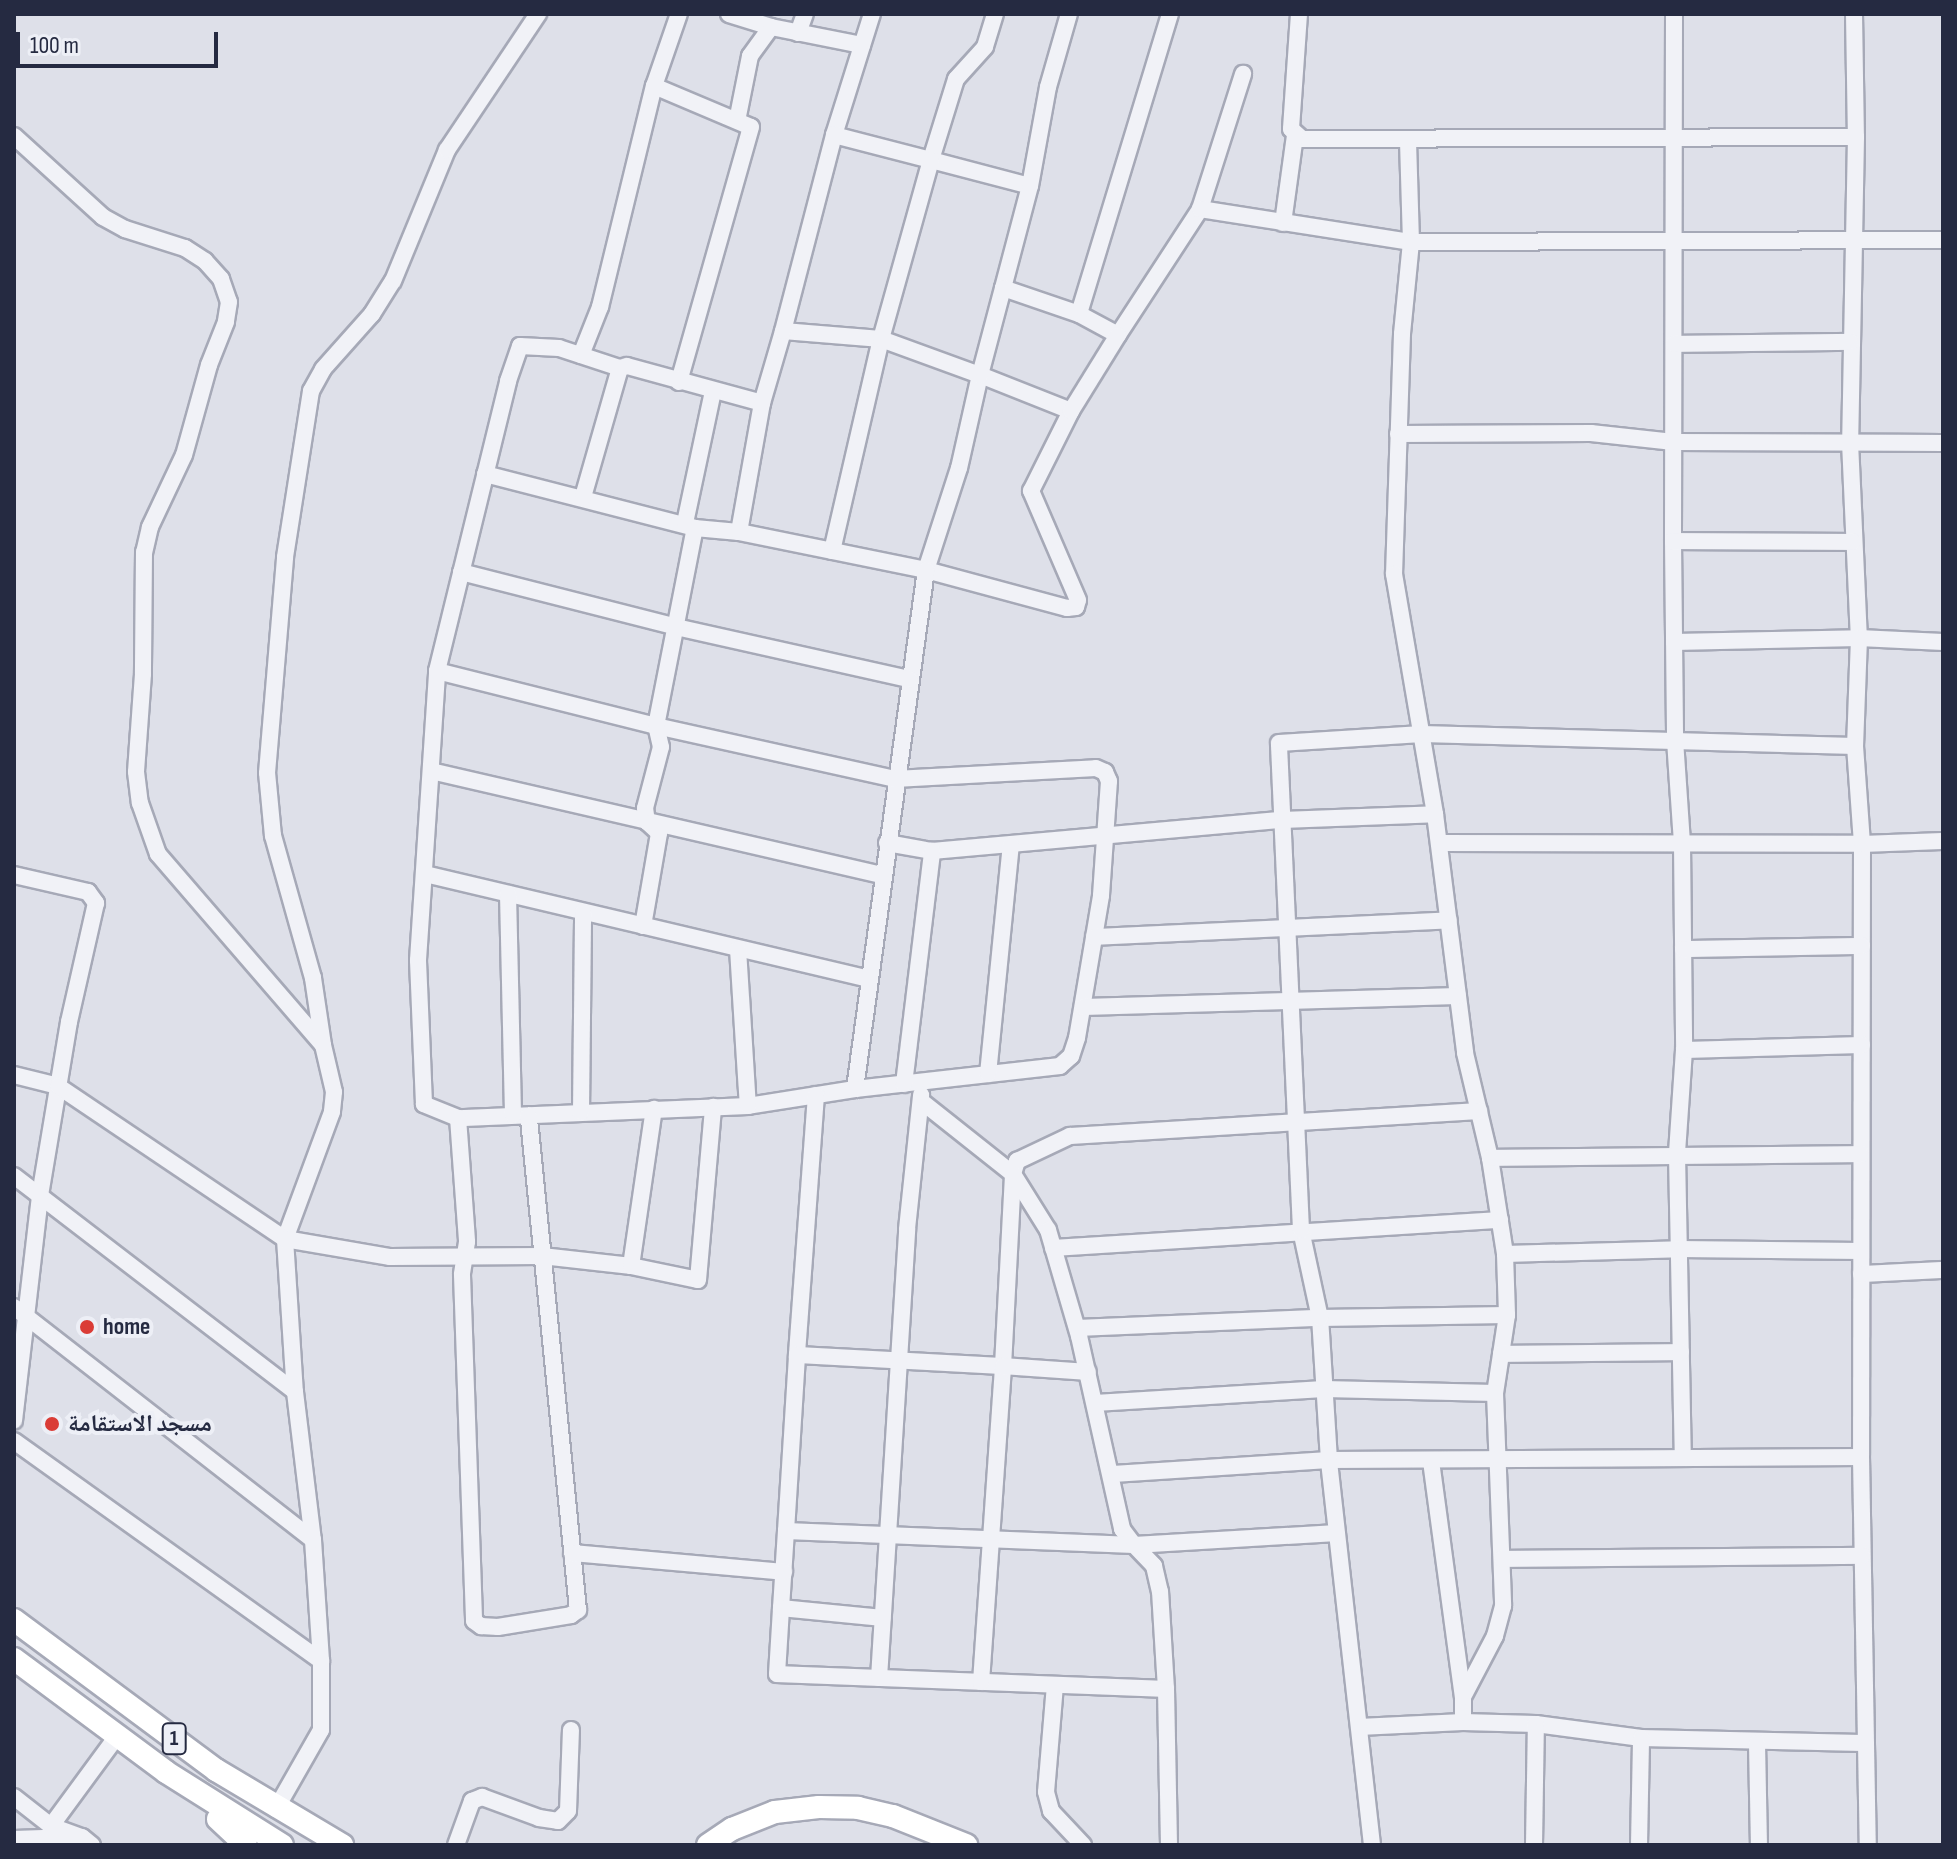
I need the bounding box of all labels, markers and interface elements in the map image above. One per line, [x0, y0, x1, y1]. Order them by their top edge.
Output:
scale bar [20, 16, 222, 66]
text: 100 m [30, 31, 79, 60]
place label: home [103, 1313, 150, 1341]
marker: home [78, 1318, 96, 1336]
place label: مسجد الاستقامة [68, 1410, 212, 1438]
marker: مسجد الاستقامة [43, 1415, 61, 1433]
road number: 1 [160, 1721, 188, 1757]

